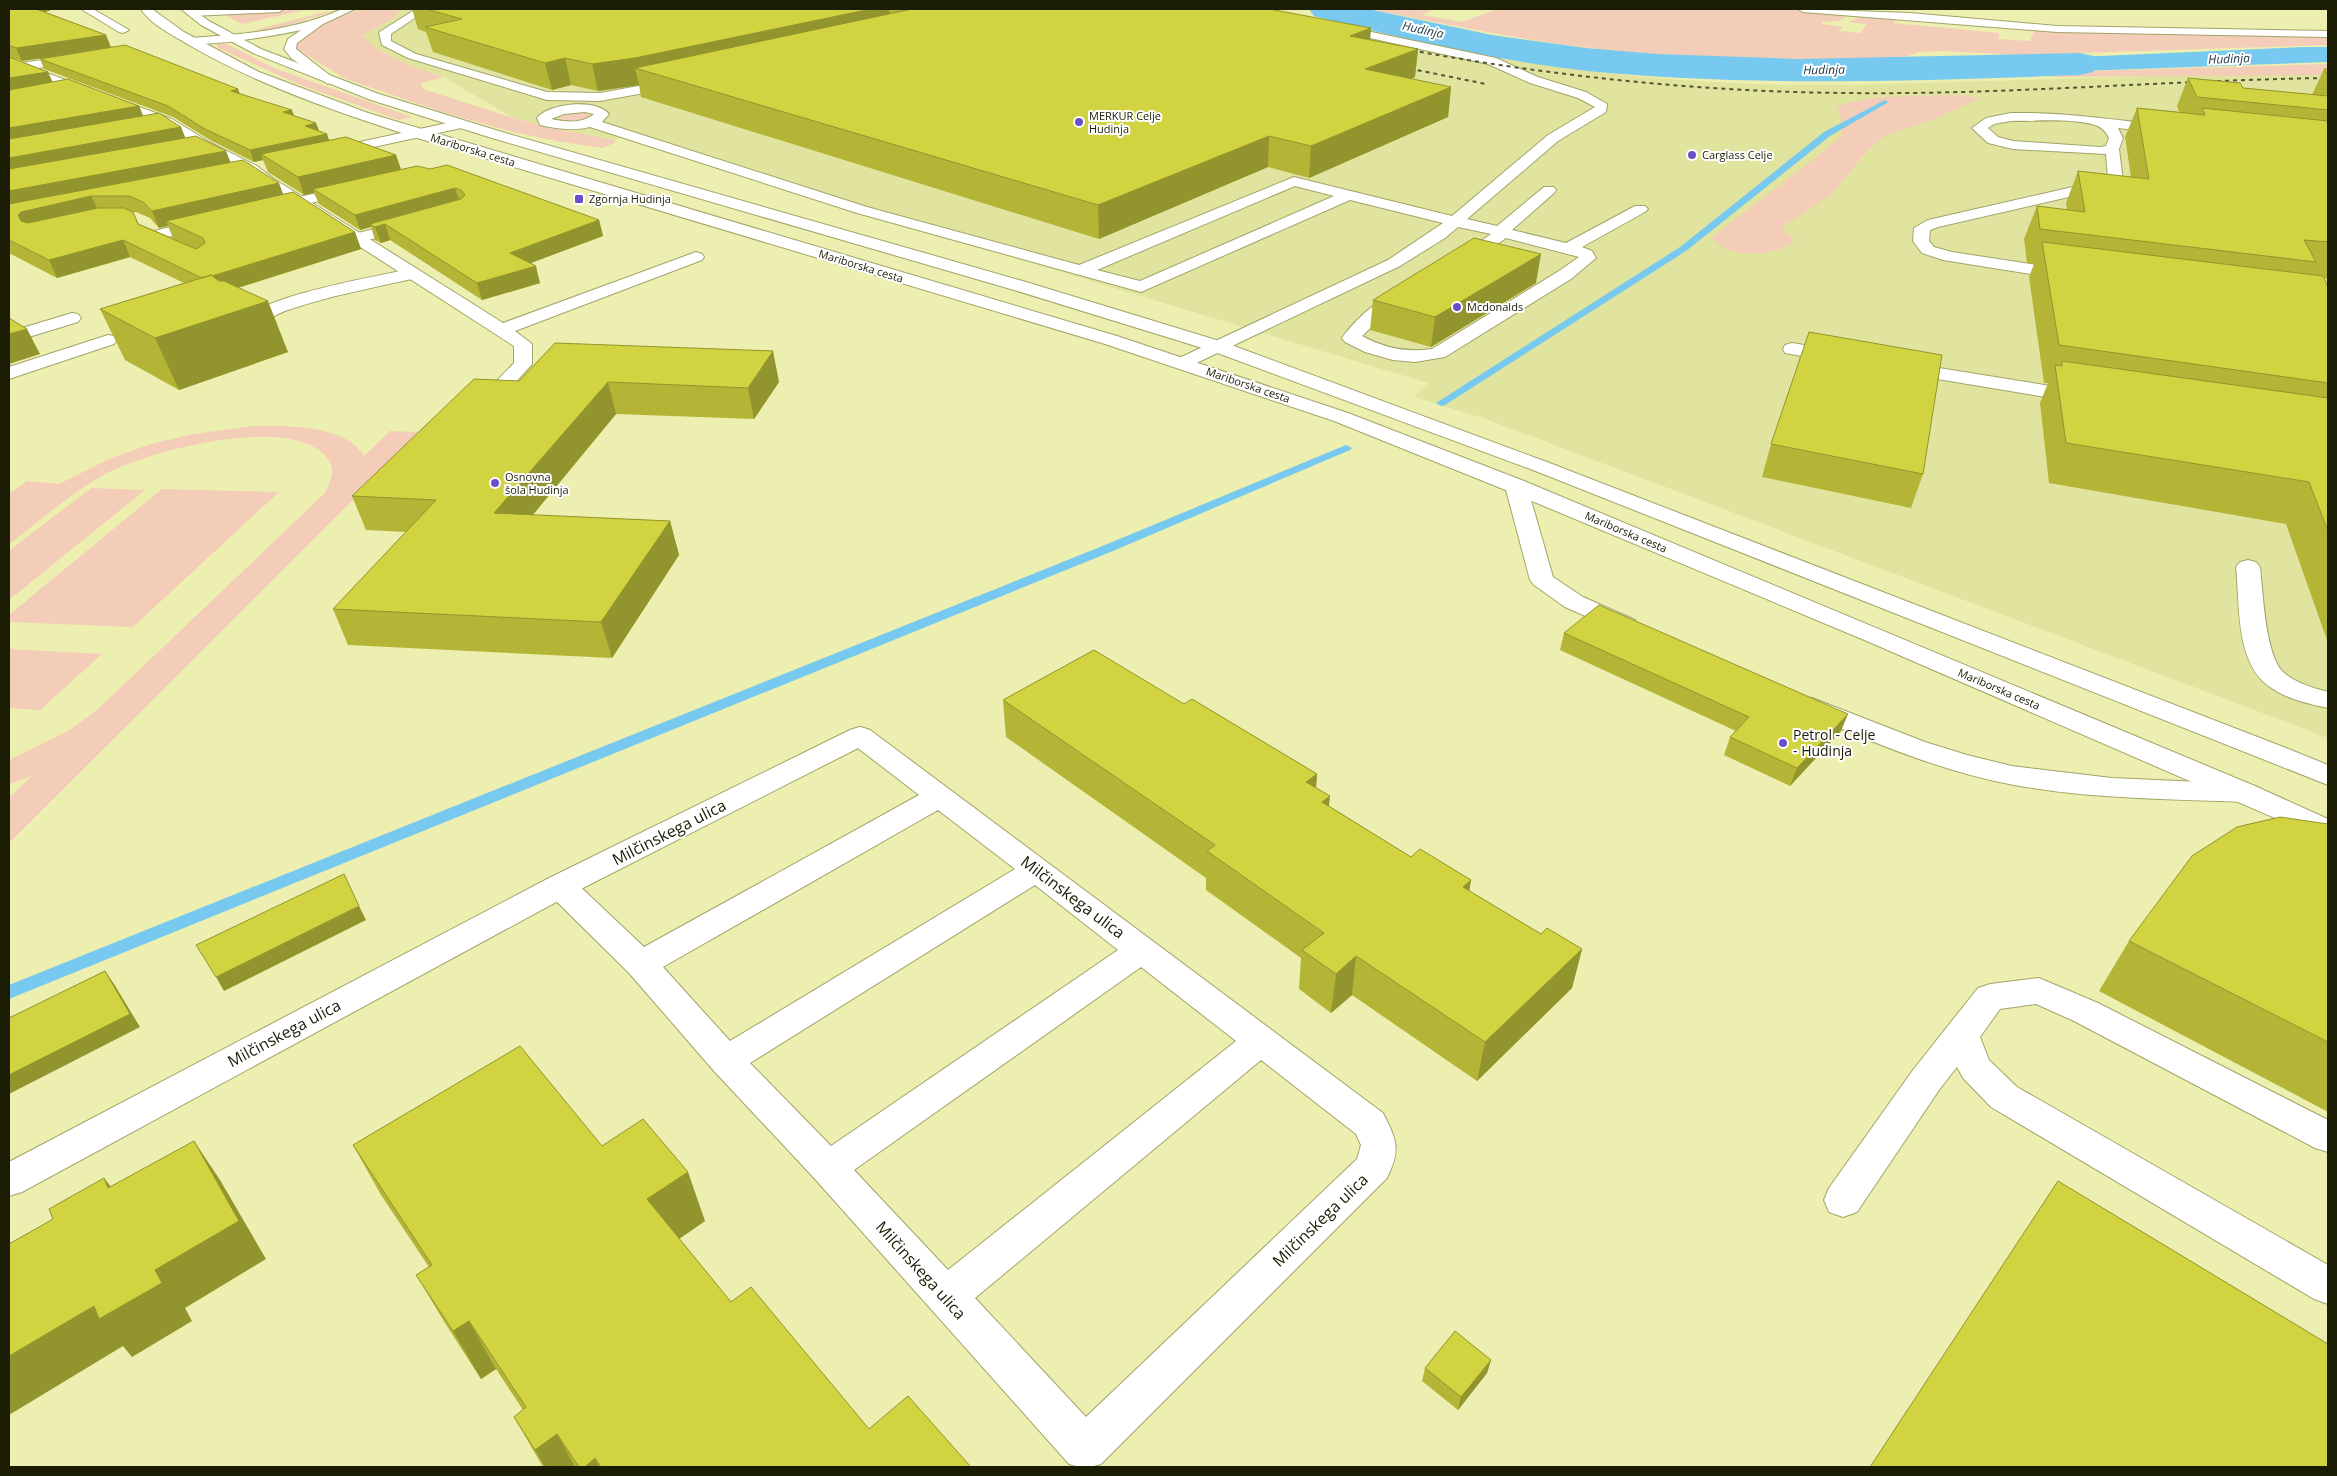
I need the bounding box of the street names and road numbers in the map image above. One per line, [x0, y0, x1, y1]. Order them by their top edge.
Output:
street label: Mariborska cesta [429, 130, 517, 170]
street label: Mariborska cesta [817, 246, 905, 286]
street label: Mariborska cesta [1204, 363, 1292, 406]
street label: Mariborska cesta [1583, 507, 1670, 556]
street label: Mariborska cesta [1956, 664, 2043, 713]
street label: Milčinskega ulica [608, 794, 730, 870]
street label: Milčinskega ulica [1016, 851, 1130, 943]
street label: Milčinskega ulica [224, 994, 344, 1072]
street label: Milčinskega ulica [1267, 1169, 1373, 1271]
street label: Milčinskega ulica [871, 1216, 971, 1324]

